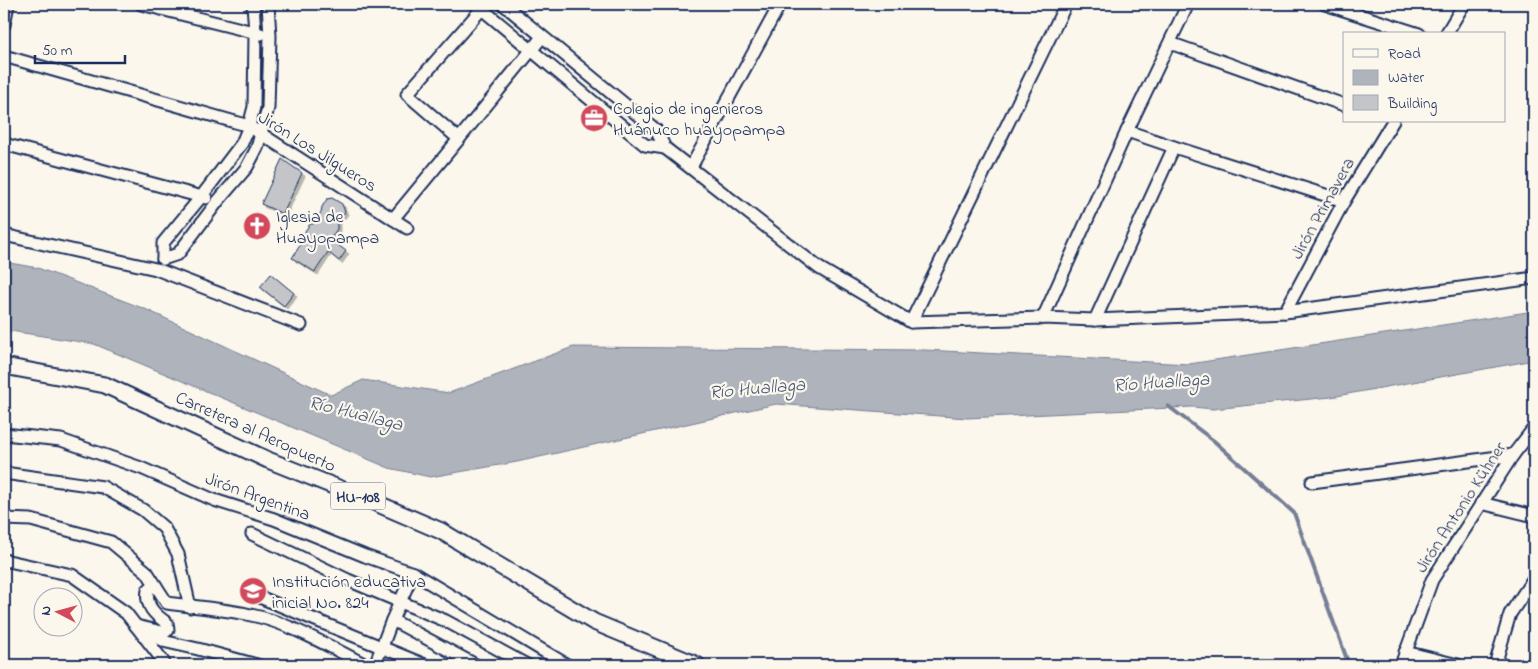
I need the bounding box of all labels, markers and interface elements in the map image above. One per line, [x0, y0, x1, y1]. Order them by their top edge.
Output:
scale bar [35, 32, 125, 64]
legend [1343, 32, 1506, 122]
text: 50 m [42, 40, 73, 62]
text: Road [1388, 43, 1421, 65]
text: Water [1388, 67, 1424, 89]
text: Building [1387, 93, 1437, 116]
place label: Colegio de ingenieros Huánuco huayopampa [613, 97, 785, 144]
office icon: Colegio de ingenieros Huánuco huayopampa [579, 103, 609, 133]
street label: Jirón Los Jilgueros [252, 106, 381, 200]
street label: Jirón Primavera [1285, 153, 1363, 265]
place label: Iglesia de Huayopampa [276, 205, 379, 252]
church icon: Iglesia de Huayopampa [242, 211, 272, 241]
water label: Río Huallaga [1112, 367, 1211, 401]
water label: Río Huallaga [708, 372, 807, 408]
street label: Carretera al Aeropuerto [171, 386, 340, 480]
water label: Río Huallaga [305, 390, 406, 440]
street label: Jirón Antonio Kühner [1409, 437, 1514, 579]
street label: Jirón Argentina [201, 467, 313, 530]
road number: HU-108 [330, 482, 386, 510]
place label: Institución educativa inicial No. 824 [272, 570, 426, 617]
school or university icon: Institución educativa inicial No. 824 [238, 576, 268, 606]
north arrow [32, 586, 82, 636]
text: N [36, 605, 57, 617]

